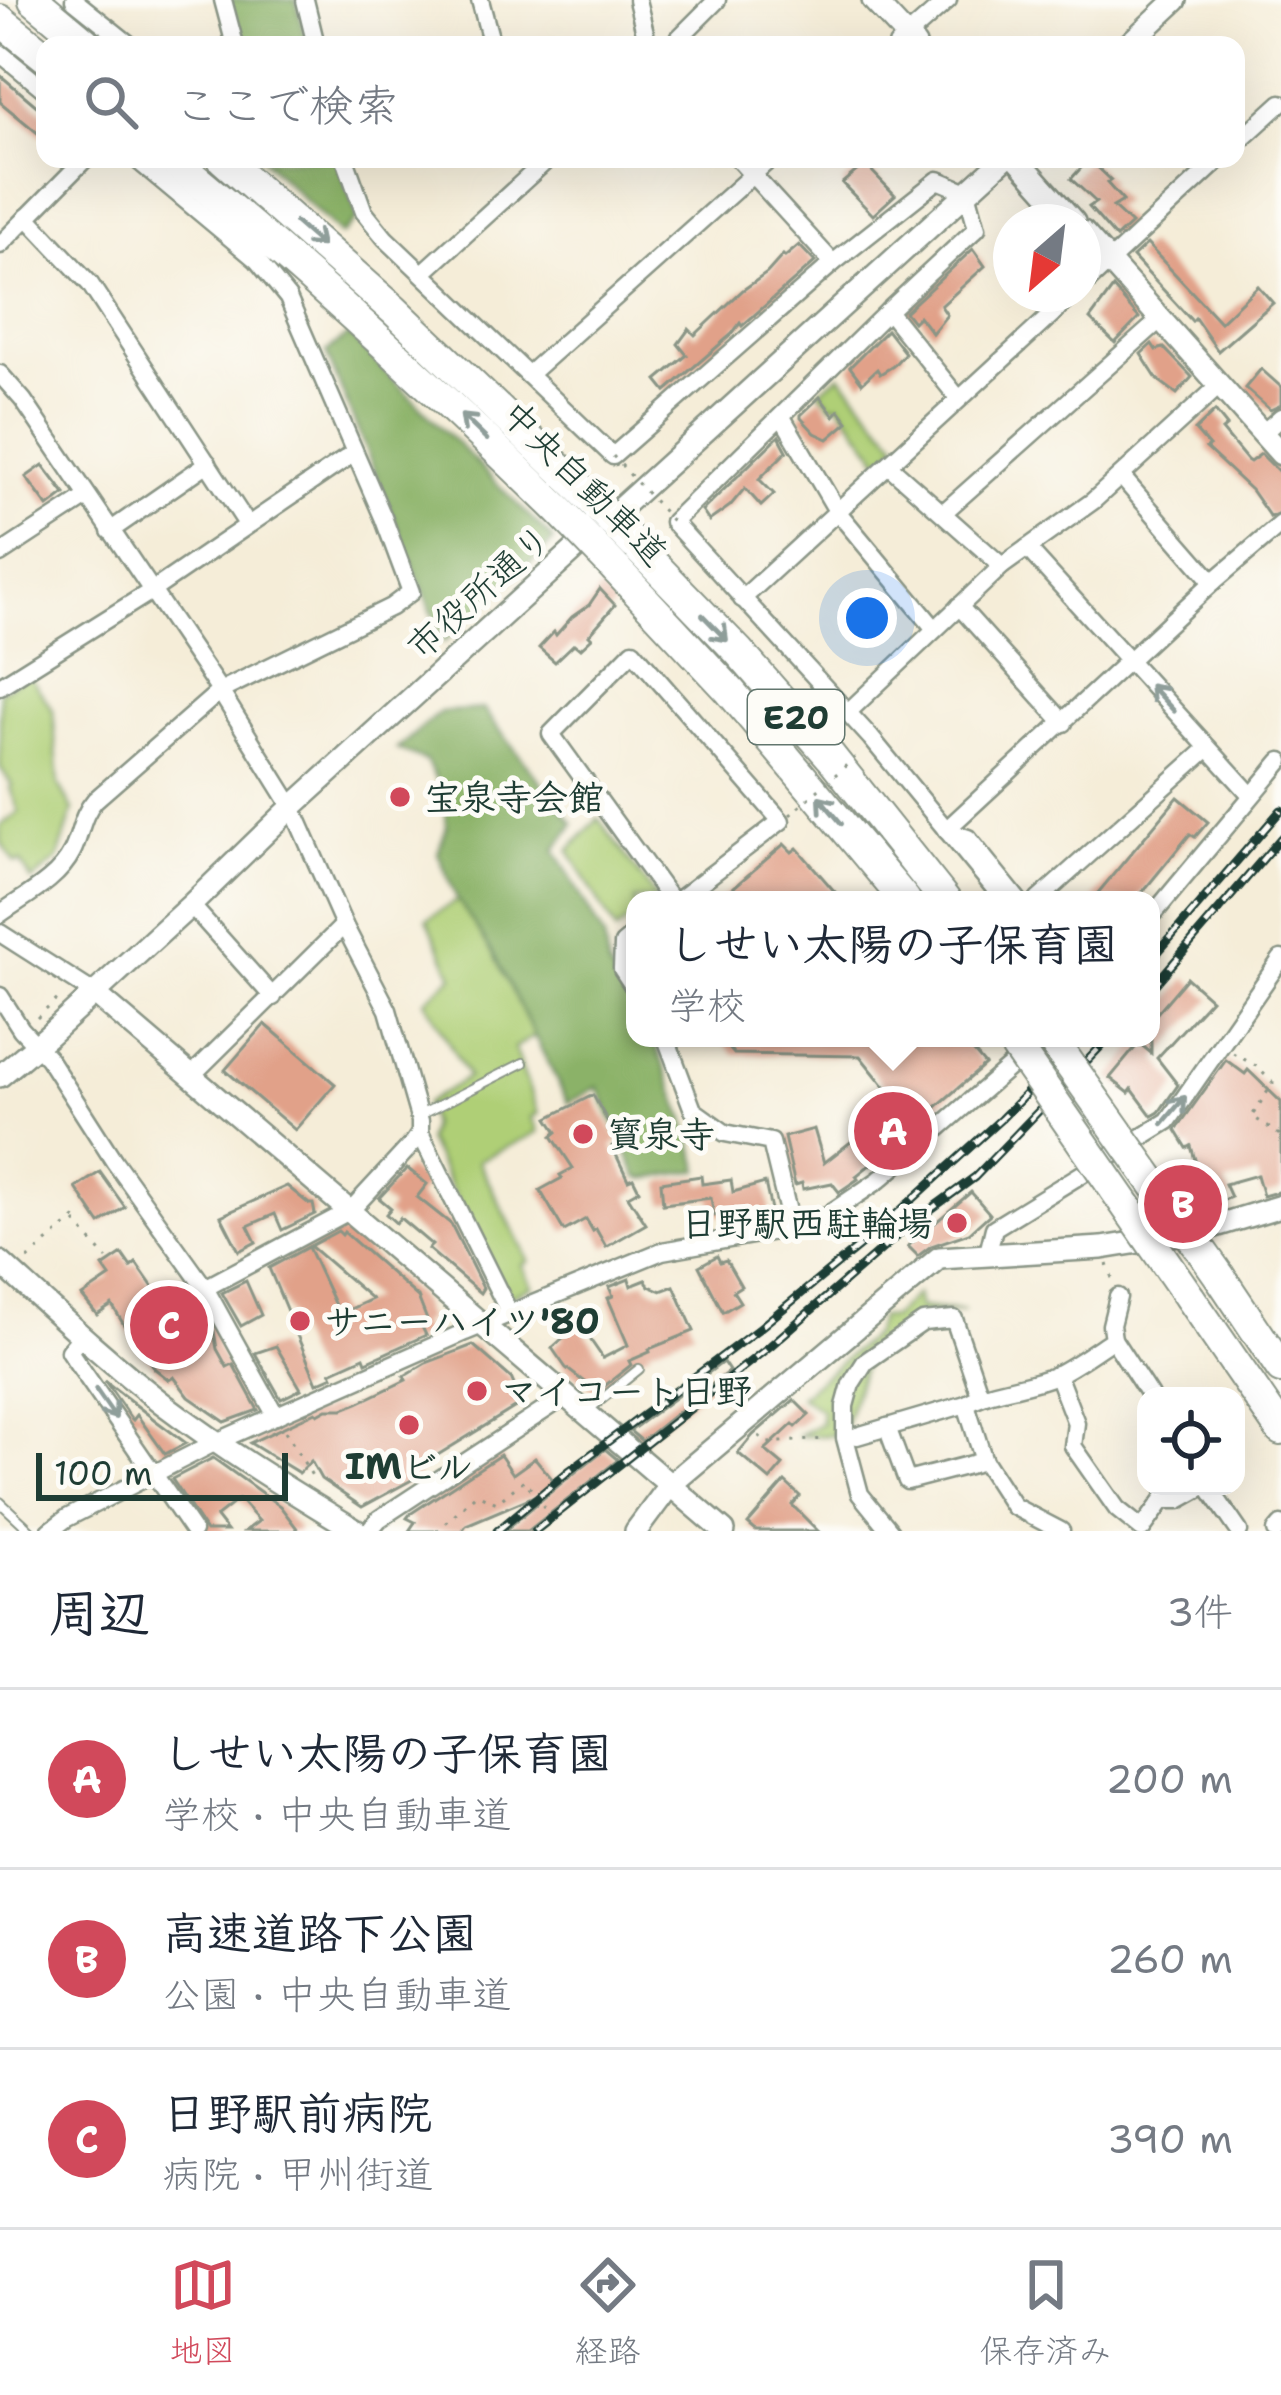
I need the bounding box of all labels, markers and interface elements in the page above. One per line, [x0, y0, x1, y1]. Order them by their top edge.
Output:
search box [36, 36, 1245, 168]
icon: search [78, 69, 144, 135]
text: ここで検索 [174, 75, 399, 135]
north arrow [993, 204, 1101, 312]
one-way arrow [293, 220, 324, 247]
street label: 中央自動車道 [491, 389, 679, 577]
one-way arrow [460, 414, 489, 442]
street label: 市役所通り [396, 514, 562, 670]
your location [837, 588, 897, 648]
one-way arrow [701, 613, 729, 642]
one-way arrow [1148, 683, 1176, 713]
road number: E20 [748, 690, 844, 744]
place label: 宝泉寺会館 [424, 773, 604, 822]
marker: 宝泉寺会館 [387, 784, 413, 810]
one-way arrow [816, 795, 844, 826]
popup [626, 891, 1160, 1047]
text: しせい太陽の子保育園 [668, 914, 1118, 974]
text: 学校 [668, 979, 746, 1031]
pin: A [854, 1086, 932, 1176]
one-way arrow [1160, 1095, 1188, 1126]
place label: 寳泉寺 [607, 1110, 715, 1159]
marker: 寳泉寺 [570, 1121, 596, 1147]
pin: B [1144, 1159, 1222, 1249]
place label: 日野駅西駐輪場 [681, 1199, 933, 1248]
marker: 日野駅西駐輪場 [944, 1210, 970, 1236]
pin: C [130, 1280, 208, 1370]
place label: サニーハイツ'80 [324, 1297, 600, 1346]
marker: サニーハイツ'80 [287, 1308, 313, 1334]
place label: マイコート日野 [501, 1367, 752, 1416]
marker: マイコート日野 [464, 1378, 490, 1404]
one-way arrow [93, 1387, 118, 1420]
map controls [1137, 1387, 1245, 1495]
button: locate [1137, 1387, 1245, 1495]
marker: IMビル [396, 1412, 422, 1438]
place label: IMビル [345, 1442, 473, 1491]
scale bar [36, 1447, 288, 1500]
text: 100 m [54, 1451, 153, 1496]
text: 周辺 [48, 1579, 150, 1647]
text: 3件 [1167, 1586, 1233, 1638]
text: しせい太陽の子保育園 [162, 1723, 612, 1783]
text: A [72, 1753, 102, 1805]
text: 200 m [1106, 1753, 1233, 1805]
text: 学校 · 中央自動車道 [162, 1788, 512, 1840]
text: 高速道路下公園 [162, 1903, 477, 1963]
text: B [75, 1933, 99, 1985]
text: 260 m [1107, 1933, 1233, 1985]
text: 公園 · 中央自動車道 [162, 1968, 512, 2020]
text: 日野駅前病院 [162, 2083, 432, 2143]
text: C [75, 2113, 99, 2165]
text: 390 m [1107, 2113, 1233, 2165]
text: 病院 · 甲州街道 [162, 2148, 434, 2200]
tab: 地図 [170, 2252, 236, 2373]
tab: 経路 [575, 2252, 641, 2373]
tab: 保存済み [980, 2252, 1112, 2373]

